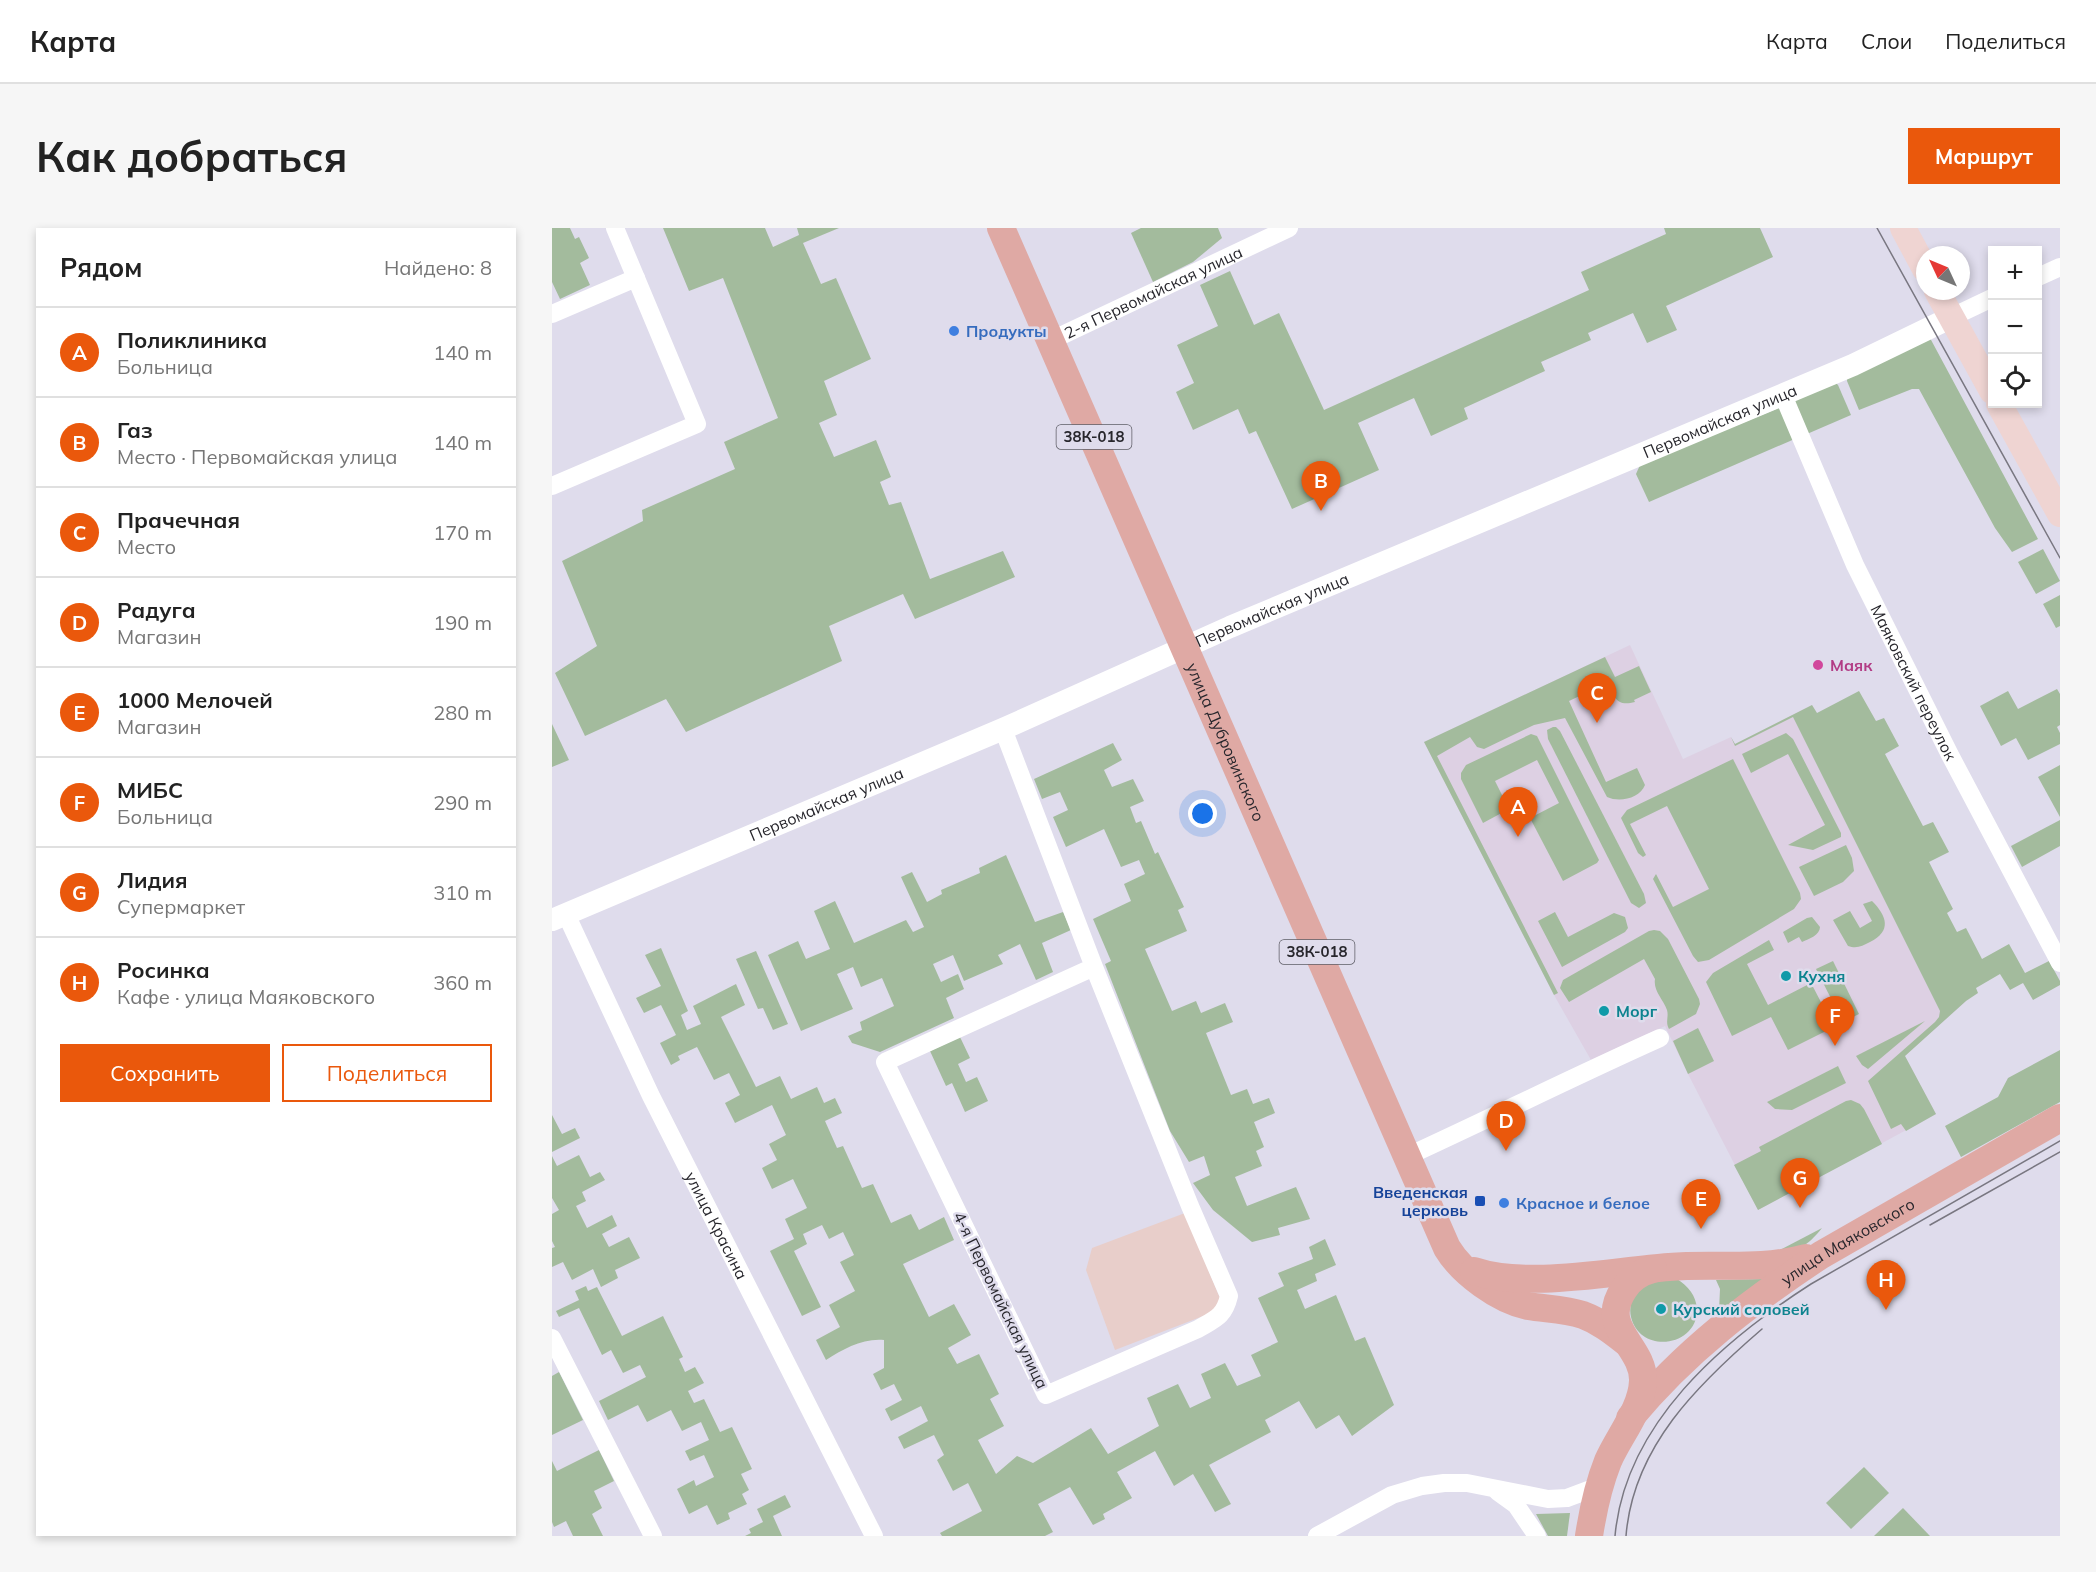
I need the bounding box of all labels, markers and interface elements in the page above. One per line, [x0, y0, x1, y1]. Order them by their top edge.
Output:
text: Карта [30, 24, 116, 59]
text: Карта [1766, 28, 1828, 54]
text: Слои [1861, 28, 1912, 54]
text: Поделиться [1945, 28, 2066, 54]
button: Маршрут [1908, 128, 2060, 184]
text: Как добраться [36, 130, 348, 183]
street label: 2-я Первомайская улица [1061, 241, 1246, 343]
north arrow [1916, 246, 1970, 300]
map controls [1988, 246, 2042, 408]
button: + [1988, 246, 2042, 300]
text: Рядом [60, 251, 143, 284]
text: Найдено: 8 [384, 255, 492, 280]
button: − [1988, 300, 2042, 354]
place label: Продукты [966, 321, 1047, 341]
marker: Продукты [947, 324, 961, 338]
text: Поликлиника [117, 326, 267, 354]
text: A [72, 340, 87, 365]
text: 140 m [433, 340, 492, 365]
text: Больница [117, 354, 213, 379]
button: locate [1988, 354, 2042, 408]
street label: Первомайская улица [1640, 380, 1800, 462]
text: Газ [117, 416, 153, 444]
road number: 38К-018 [1056, 425, 1132, 449]
text: B [73, 430, 86, 455]
text: 140 m [433, 430, 492, 455]
text: Место · Первомайская улица [117, 444, 398, 469]
pin: B [1302, 462, 1340, 511]
text: Прачечная [117, 506, 240, 534]
text: C [73, 520, 86, 545]
text: 170 m [433, 520, 492, 545]
text: Место [117, 534, 176, 559]
street label: Первомайская улица [1192, 568, 1352, 651]
text: Радуга [117, 596, 196, 624]
street label: Маяковский переулок [1866, 601, 1961, 764]
text: D [72, 610, 87, 635]
text: 190 m [433, 610, 492, 635]
text: Магазин [117, 624, 201, 649]
place label: Маяк [1830, 655, 1873, 675]
marker: Маяк [1811, 658, 1825, 672]
street label: улица Дубровинского [1182, 660, 1269, 824]
pin: C [1578, 674, 1616, 723]
text: 1000 Мелочей [117, 686, 273, 714]
text: E [74, 700, 85, 725]
text: 280 m [433, 700, 492, 725]
text: Магазин [117, 714, 201, 739]
street label: Первомайская улица [746, 762, 906, 845]
text: МИБС [117, 776, 183, 804]
pin: A [1498, 788, 1538, 837]
text: F [74, 790, 85, 815]
text: 290 m [433, 790, 492, 815]
your location [1188, 799, 1217, 828]
text: Больница [117, 804, 213, 829]
text: Лидия [117, 866, 188, 894]
text: G [72, 880, 87, 905]
text: 310 m [433, 880, 492, 905]
text: Супермаркет [117, 894, 245, 919]
road number: 38К-018 [1280, 940, 1354, 964]
text: Росинка [117, 956, 210, 984]
place label: Кухня [1798, 966, 1845, 986]
marker: Кухня [1779, 969, 1793, 983]
text: H [72, 970, 87, 995]
text: 360 m [433, 970, 492, 995]
text: Кафе · улица Маяковского [117, 984, 375, 1009]
pin: F [1816, 996, 1854, 1046]
place label: Морг [1616, 1001, 1658, 1021]
marker: Морг [1597, 1004, 1611, 1018]
button: Сохранить [60, 1044, 270, 1102]
button: Поделиться [282, 1044, 492, 1102]
pin: D [1486, 1102, 1526, 1151]
pin: G [1780, 1158, 1820, 1208]
street label: улица Красина [681, 1168, 752, 1283]
pin: E [1682, 1180, 1720, 1229]
place label: Введенская церковь [1373, 1182, 1468, 1220]
place label: Красное и белое [1516, 1193, 1650, 1213]
marker: Введенская церковь [1473, 1194, 1487, 1208]
street label: улица Маяковского [1777, 1194, 1918, 1289]
marker: Красное и белое [1497, 1196, 1511, 1210]
street label: 4-я Первомайская улица [949, 1208, 1053, 1392]
pin: H [1866, 1260, 1906, 1310]
place label: Курский соловей [1673, 1299, 1809, 1319]
marker: Курский соловей [1654, 1302, 1668, 1316]

